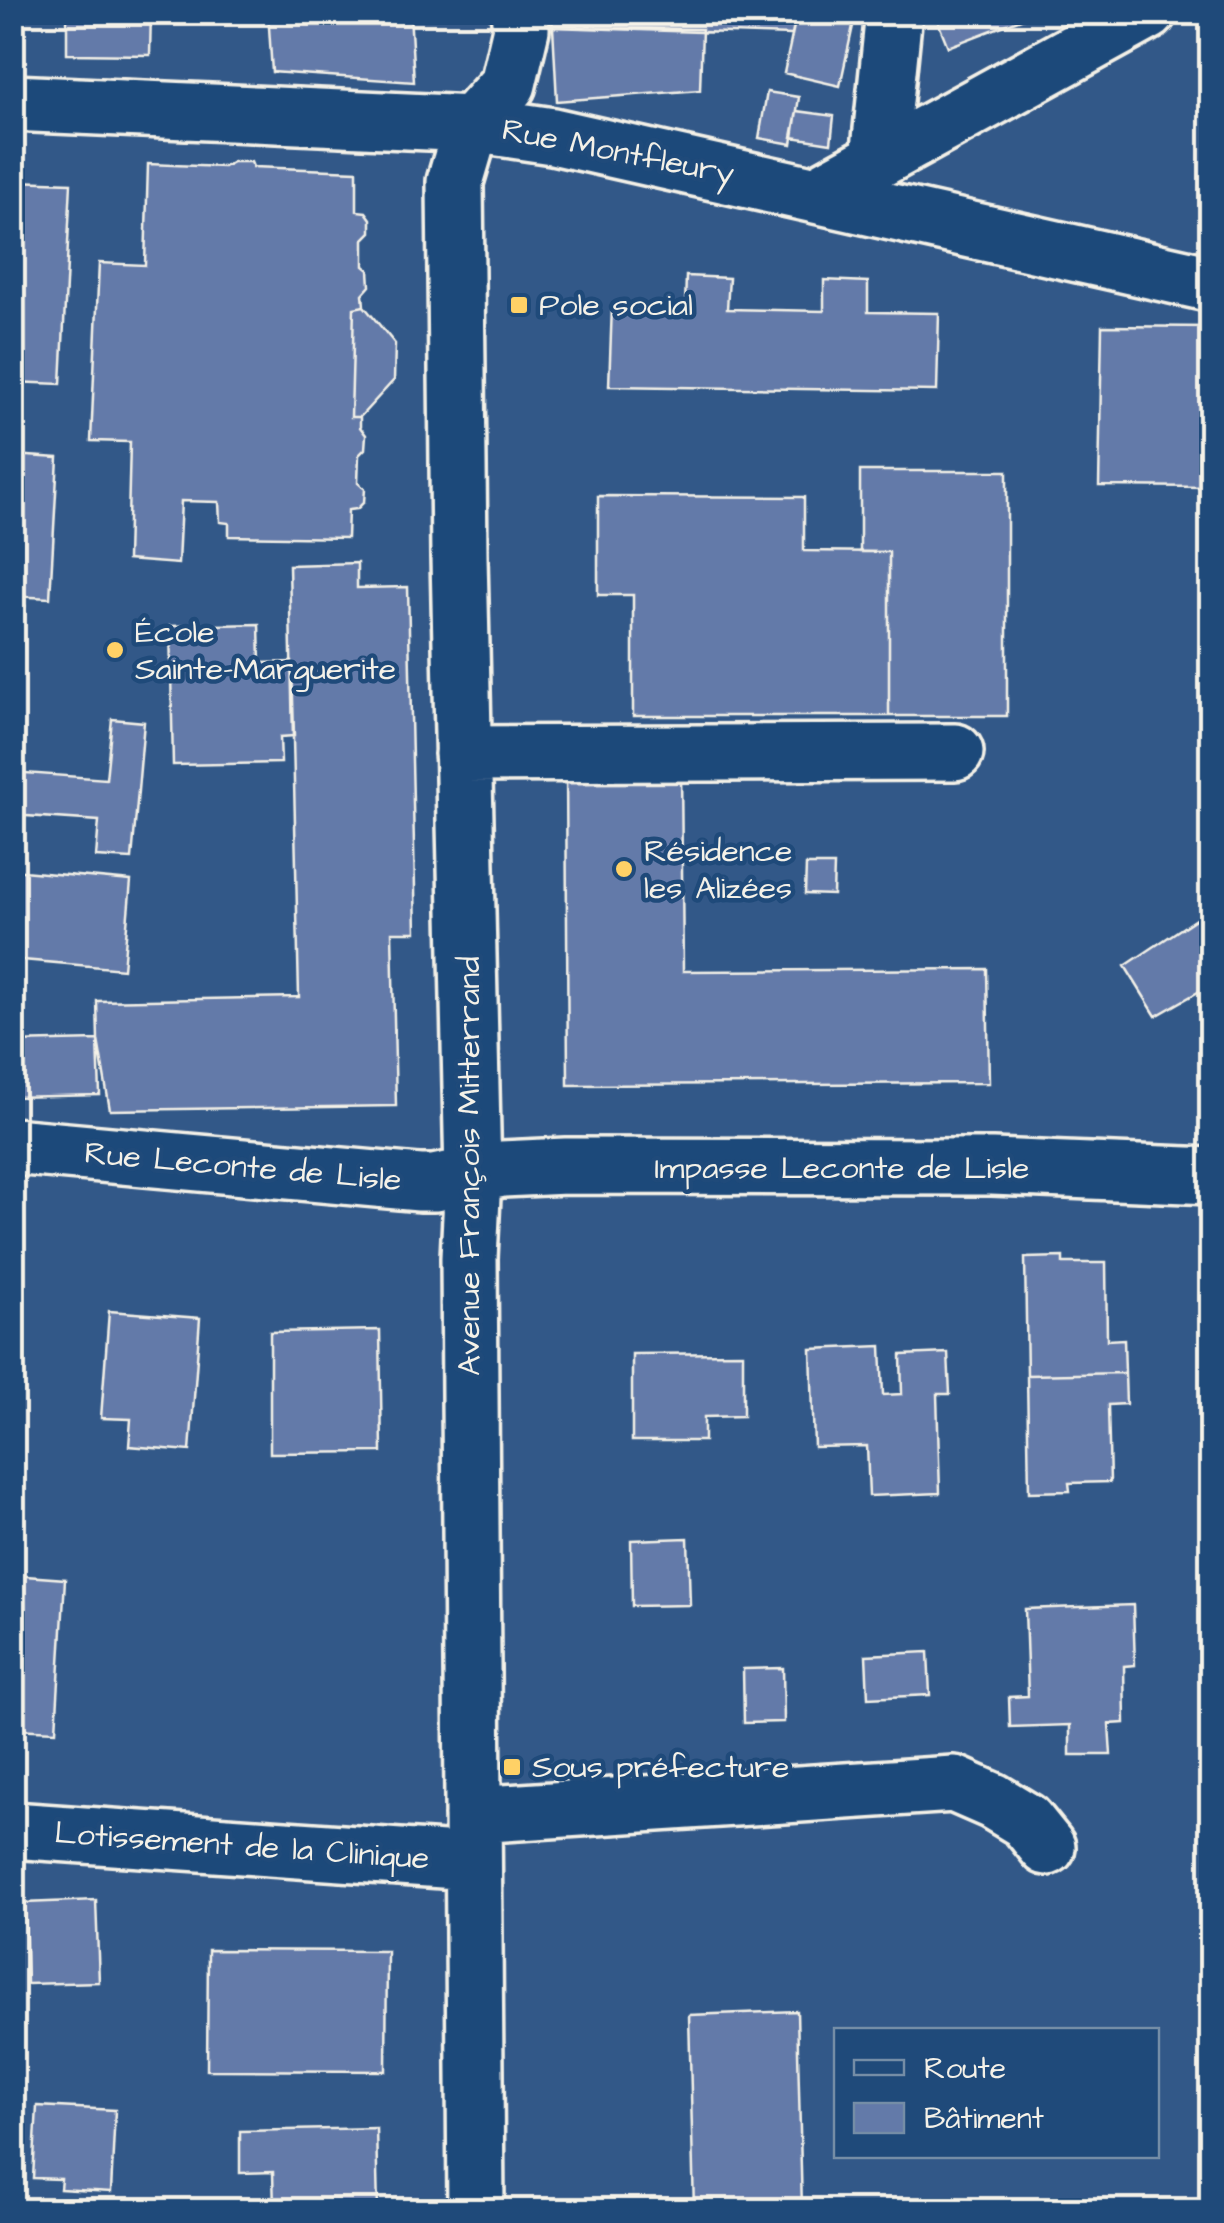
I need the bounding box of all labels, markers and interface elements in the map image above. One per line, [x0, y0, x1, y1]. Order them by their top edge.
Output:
street label: Rue Montfleury [498, 107, 738, 197]
place label: Pole social [539, 283, 693, 328]
marker: Pole social [508, 294, 530, 316]
place label: École Sainte-Marguerite [135, 610, 396, 692]
marker: École Sainte-Marguerite [104, 639, 126, 661]
place label: Résidence les Alizées [644, 829, 792, 911]
marker: Résidence les Alizées [613, 858, 635, 880]
street label: Avenue François Mitterrand [447, 956, 492, 1376]
street label: Rue Leconte de Lisle [83, 1131, 403, 1203]
street label: Impasse Leconte de Lisle [655, 1146, 1029, 1191]
place label: Sous préfecture [532, 1745, 789, 1790]
marker: Sous préfecture [501, 1756, 523, 1778]
street label: Lotissement de la Clinique [53, 1810, 431, 1882]
legend [834, 2028, 1159, 2158]
text: Route [924, 2048, 1006, 2090]
text: Bâtiment [924, 2098, 1044, 2140]

